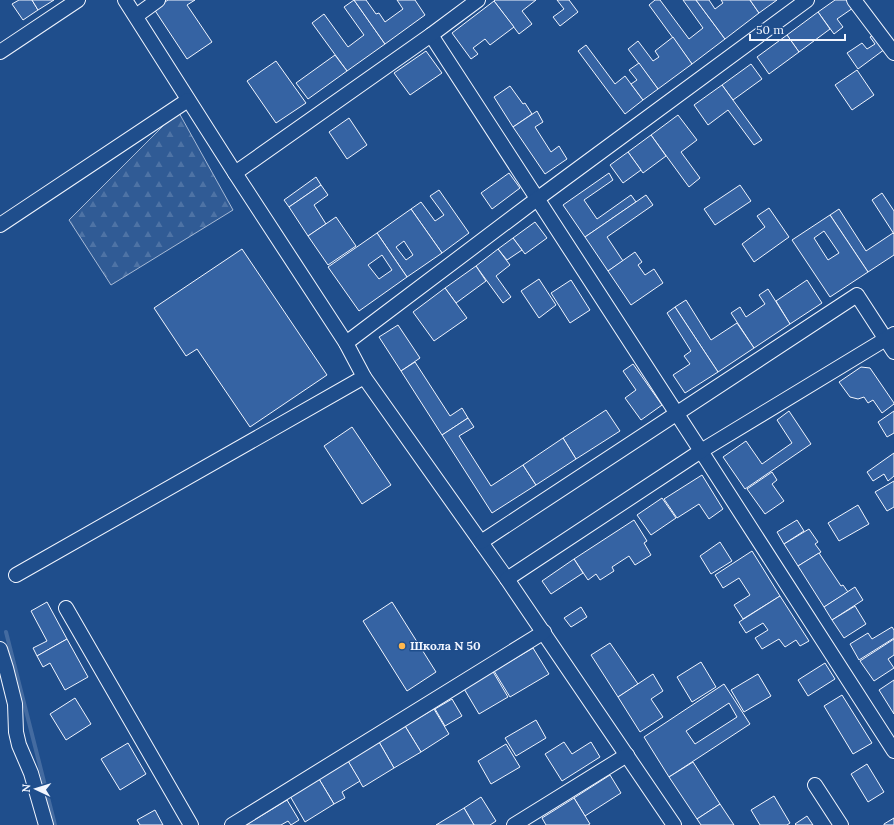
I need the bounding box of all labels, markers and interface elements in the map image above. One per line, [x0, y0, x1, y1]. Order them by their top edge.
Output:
scale bar [750, 16, 845, 42]
text: 50 m [756, 22, 784, 37]
place label: Школа N 50 [410, 638, 481, 653]
marker: Школа N 50 [397, 641, 407, 651]
north arrow [16, 769, 56, 809]
text: N [19, 783, 33, 793]

